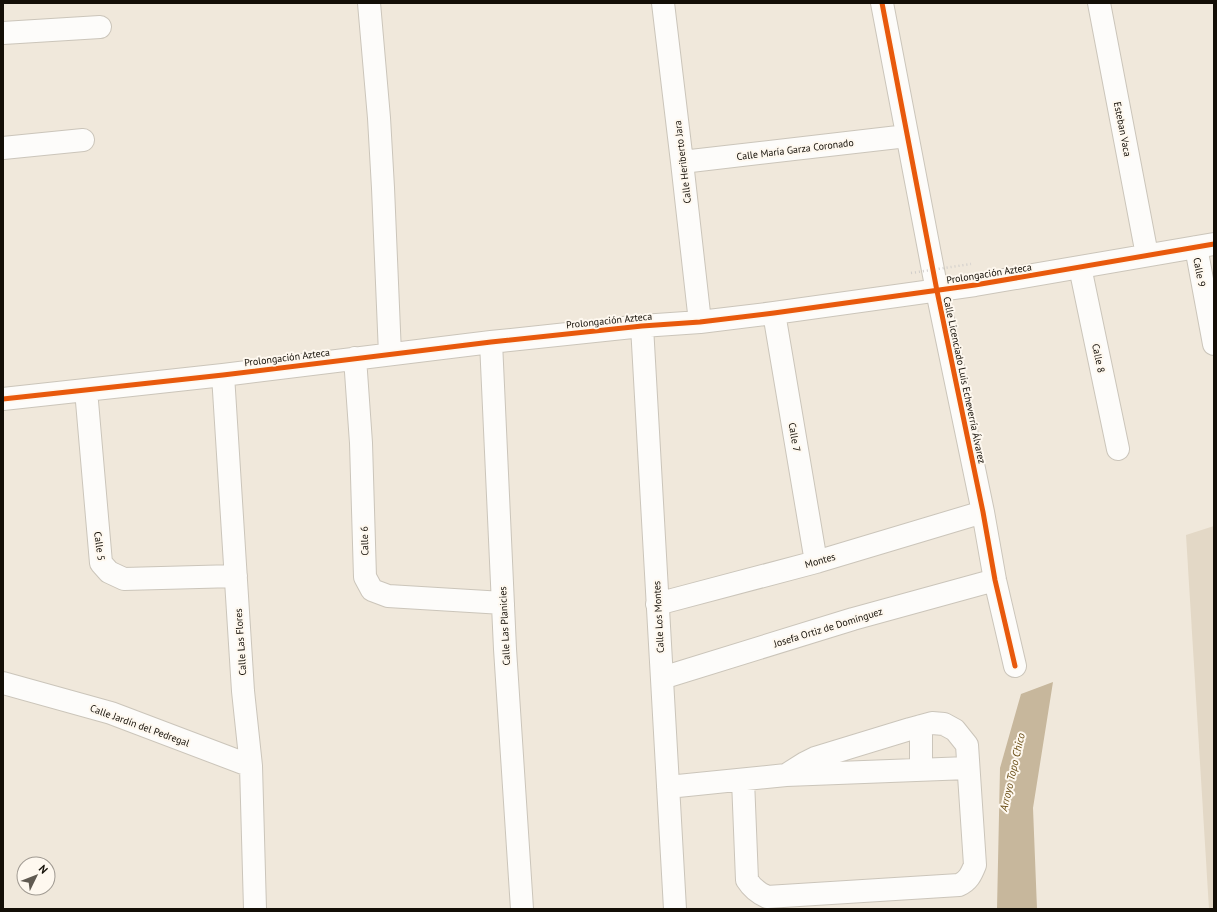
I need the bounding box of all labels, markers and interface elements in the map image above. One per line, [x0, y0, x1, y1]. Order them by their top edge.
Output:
street label: Esteban Vaca [1111, 100, 1134, 158]
street label: Calle Heriberto Jara [671, 120, 694, 204]
street label: Calle María Garza Coronado [736, 136, 854, 163]
street label: Calle 9 [1190, 256, 1209, 288]
street label: Prolongación Azteca [945, 260, 1033, 287]
street label: Calle Licenciado Luis Echeverría Álvarez [940, 295, 989, 465]
street label: Prolongación Azteca [565, 310, 653, 331]
street label: Calle 8 [1089, 342, 1108, 374]
street label: Prolongación Azteca [243, 346, 331, 369]
street label: Calle 7 [786, 421, 803, 453]
street label: Calle 6 [357, 526, 372, 556]
street label: Calle 5 [91, 531, 108, 562]
street label: Montes [803, 550, 837, 571]
street label: Calle Los Montes [650, 581, 667, 653]
street label: Calle Las Planicies [496, 586, 513, 666]
street label: Josefa Ortiz de Domínguez [771, 605, 884, 651]
street label: Calle Las Flores [232, 608, 249, 676]
street label: Calle Jardín del Pedregal [88, 701, 191, 750]
water label: Arroyo Topo Chico [996, 731, 1028, 813]
north arrow [16, 856, 56, 896]
text: N [36, 862, 51, 877]

